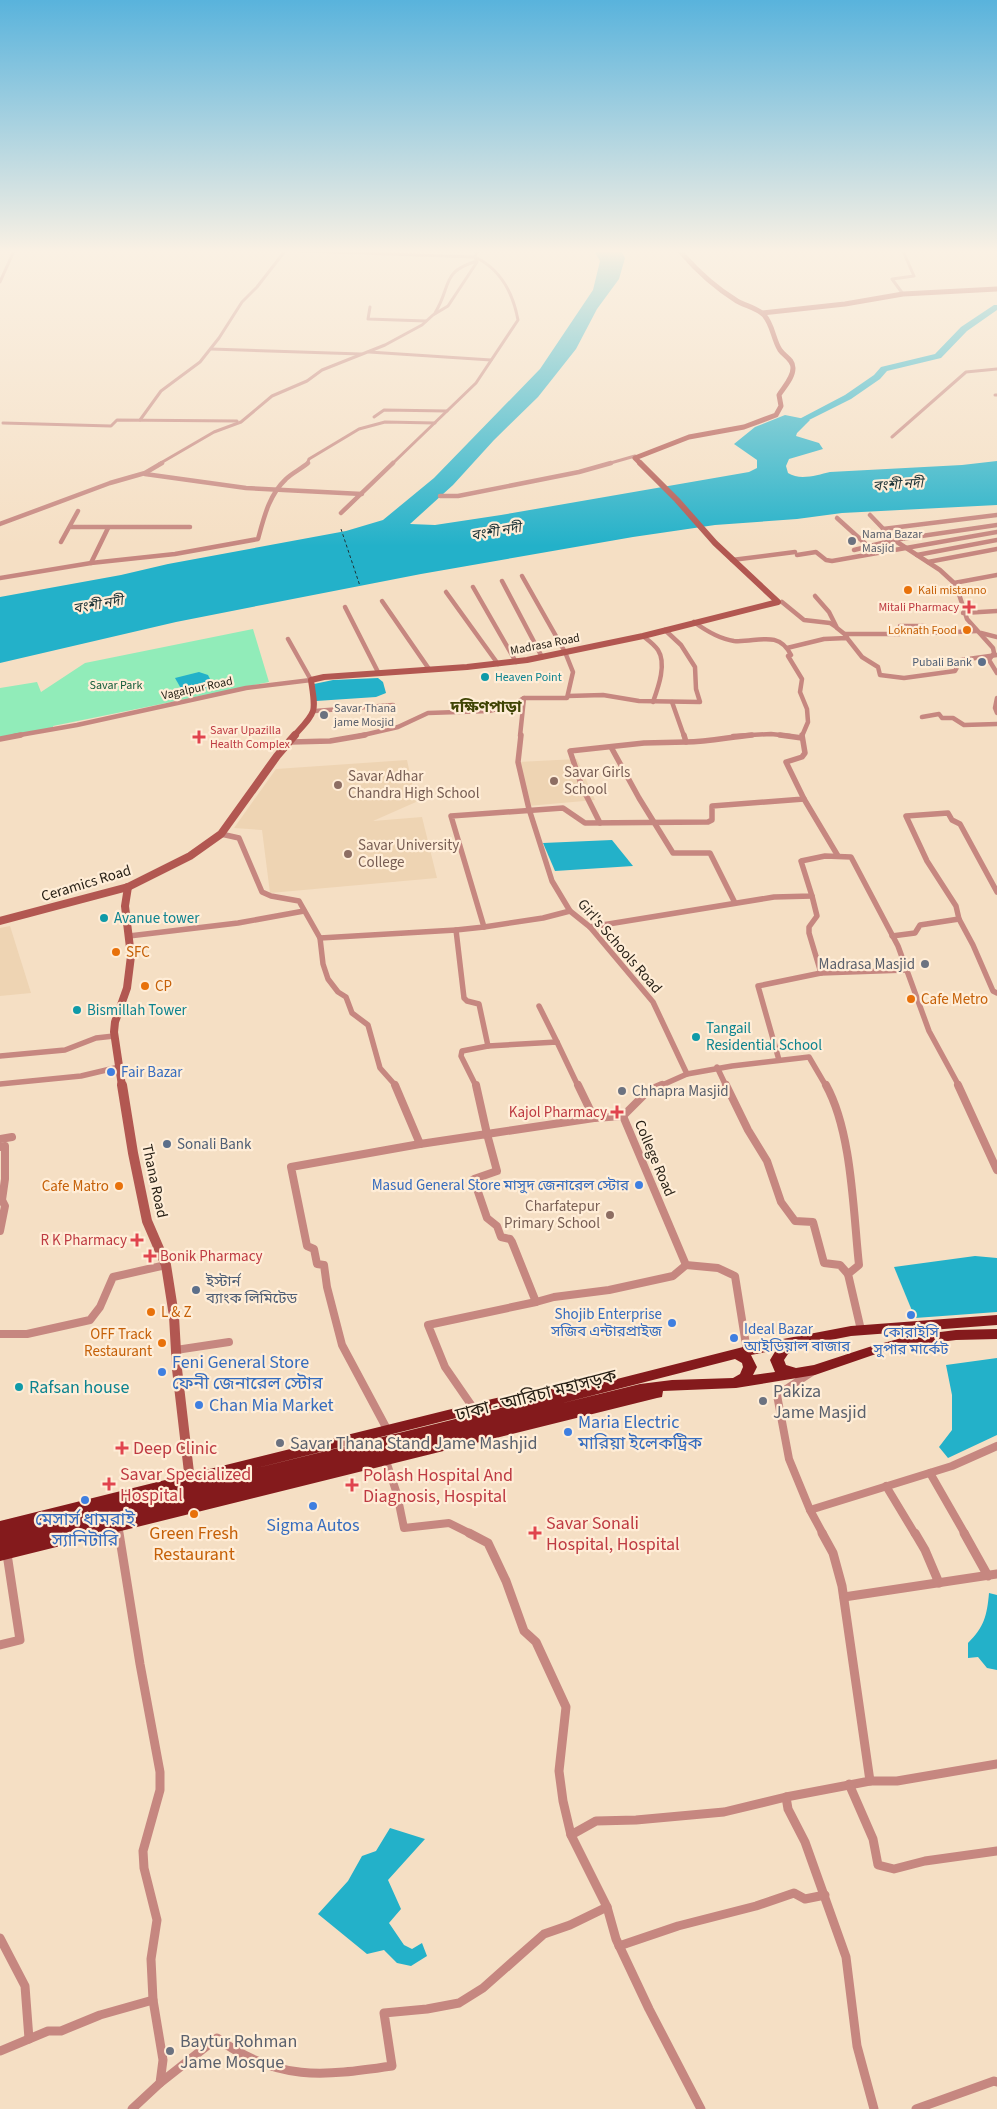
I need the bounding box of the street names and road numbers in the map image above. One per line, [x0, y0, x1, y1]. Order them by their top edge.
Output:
street label: Madrasa Road [509, 629, 581, 660]
street label: Vagalpur Road [160, 673, 234, 704]
street label: Ceramics Road [39, 860, 134, 907]
street label: Girl's Schools Road [573, 894, 667, 998]
street label: College Road [629, 1117, 680, 1200]
street label: Thana Road [136, 1142, 173, 1220]
street label: ঢাকা - আরিচা মহাসড়ক [452, 1363, 620, 1428]

